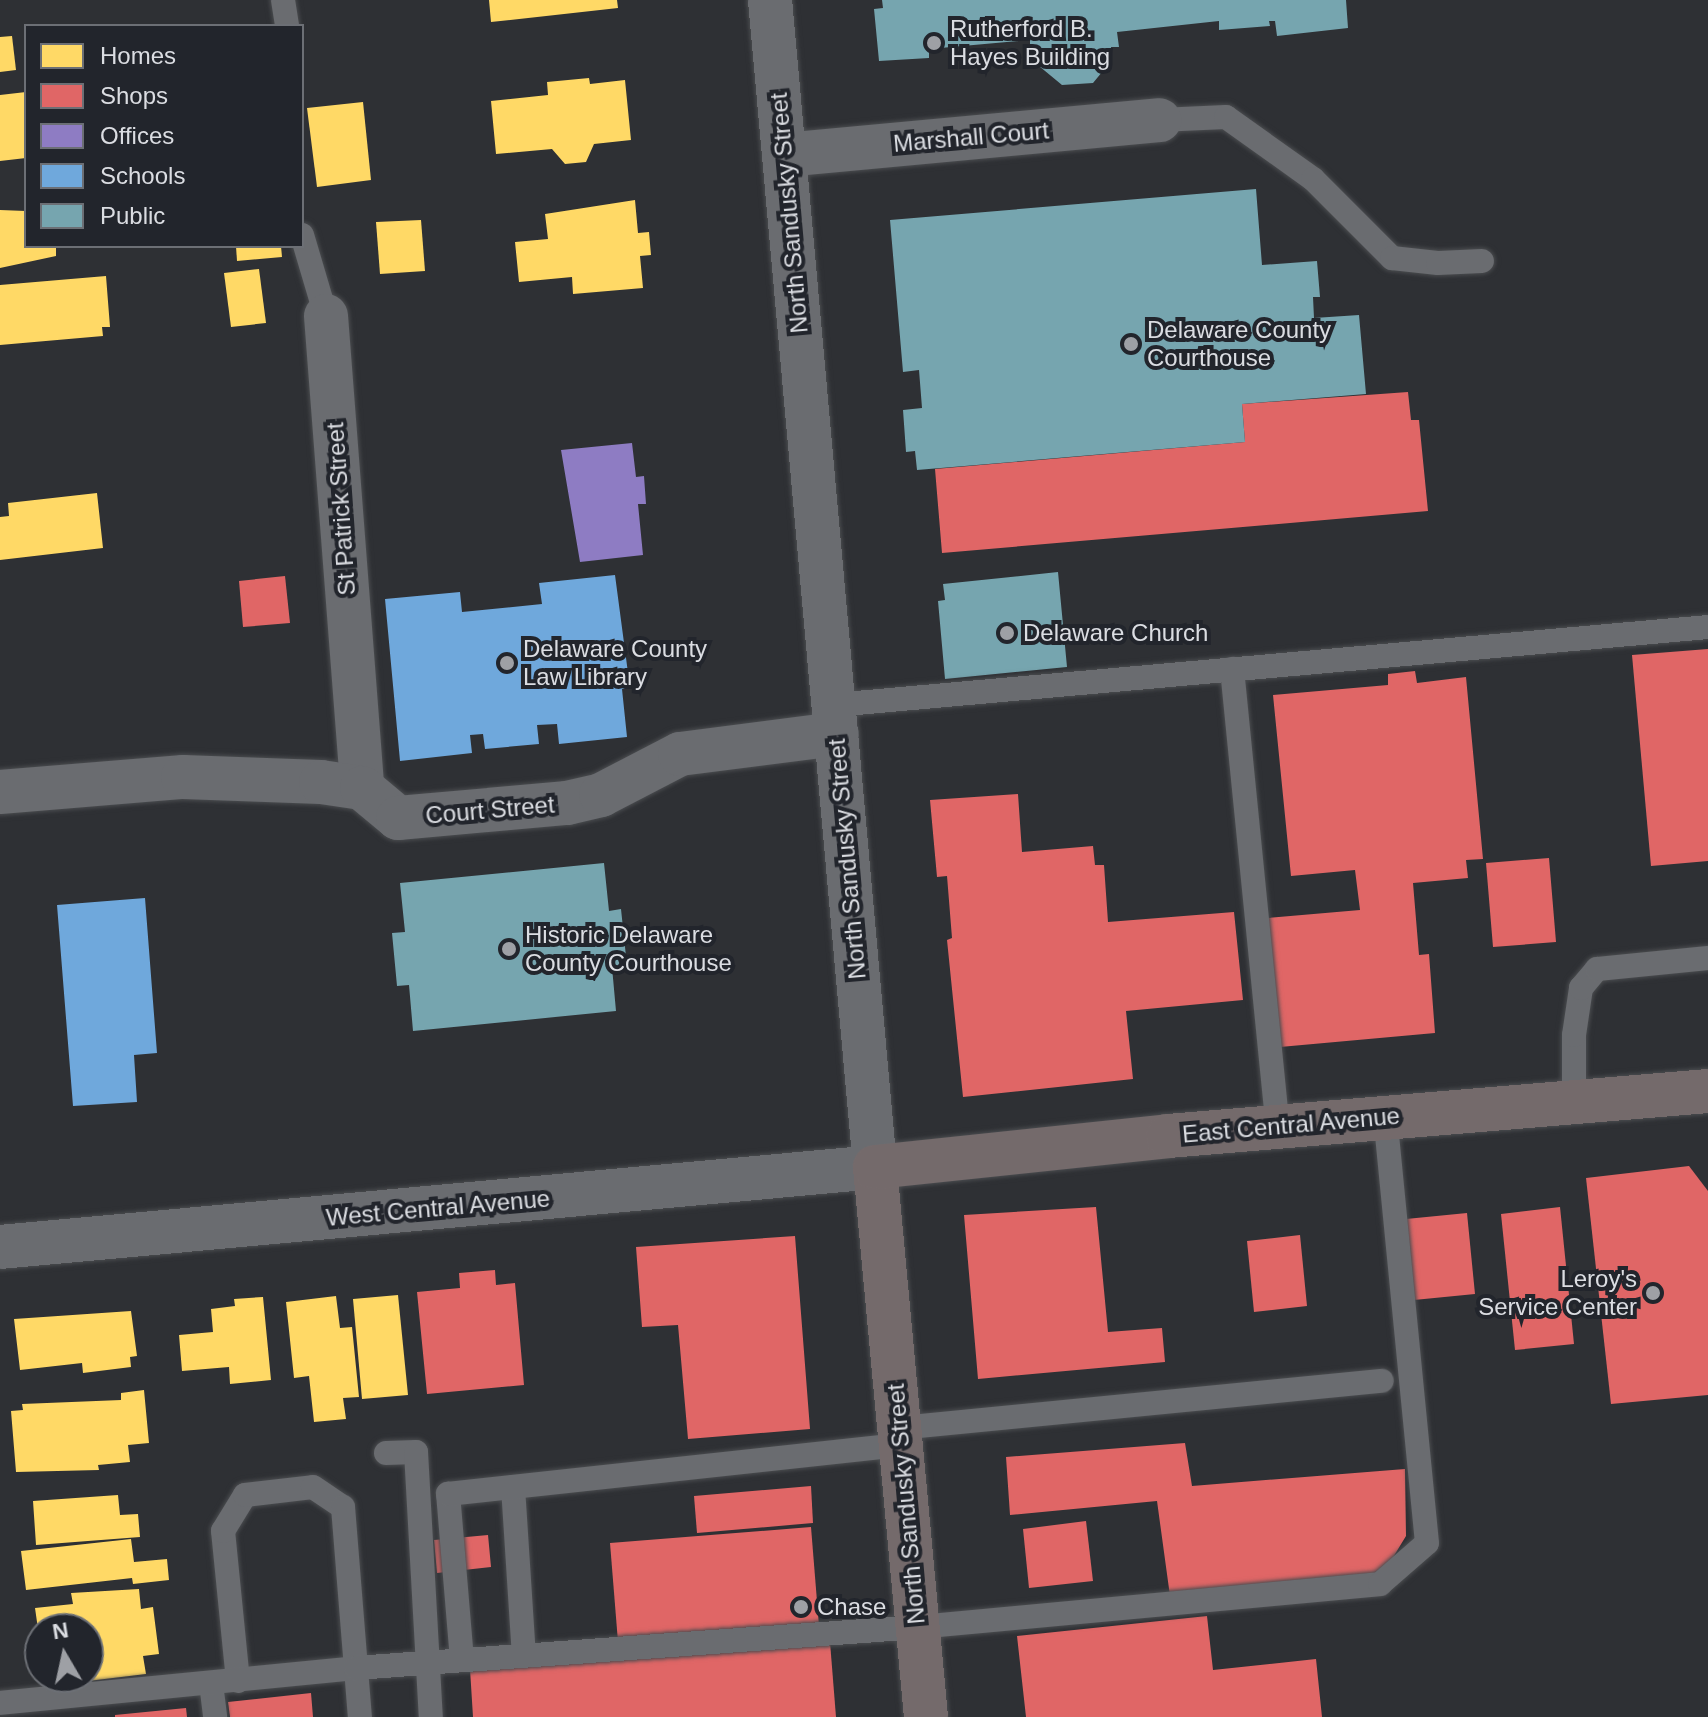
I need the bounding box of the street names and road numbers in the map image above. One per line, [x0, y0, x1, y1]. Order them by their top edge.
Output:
street label: North Sandusky Street [764, 91, 814, 335]
street label: Marshall Court [892, 116, 1050, 158]
street label: St Patrick Street [321, 422, 361, 596]
street label: North Sandusky Street [822, 737, 872, 981]
street label: Court Street [424, 790, 556, 830]
street label: East Central Avenue [1180, 1101, 1402, 1149]
street label: West Central Avenue [324, 1184, 552, 1232]
street label: North Sandusky Street [881, 1382, 931, 1626]

